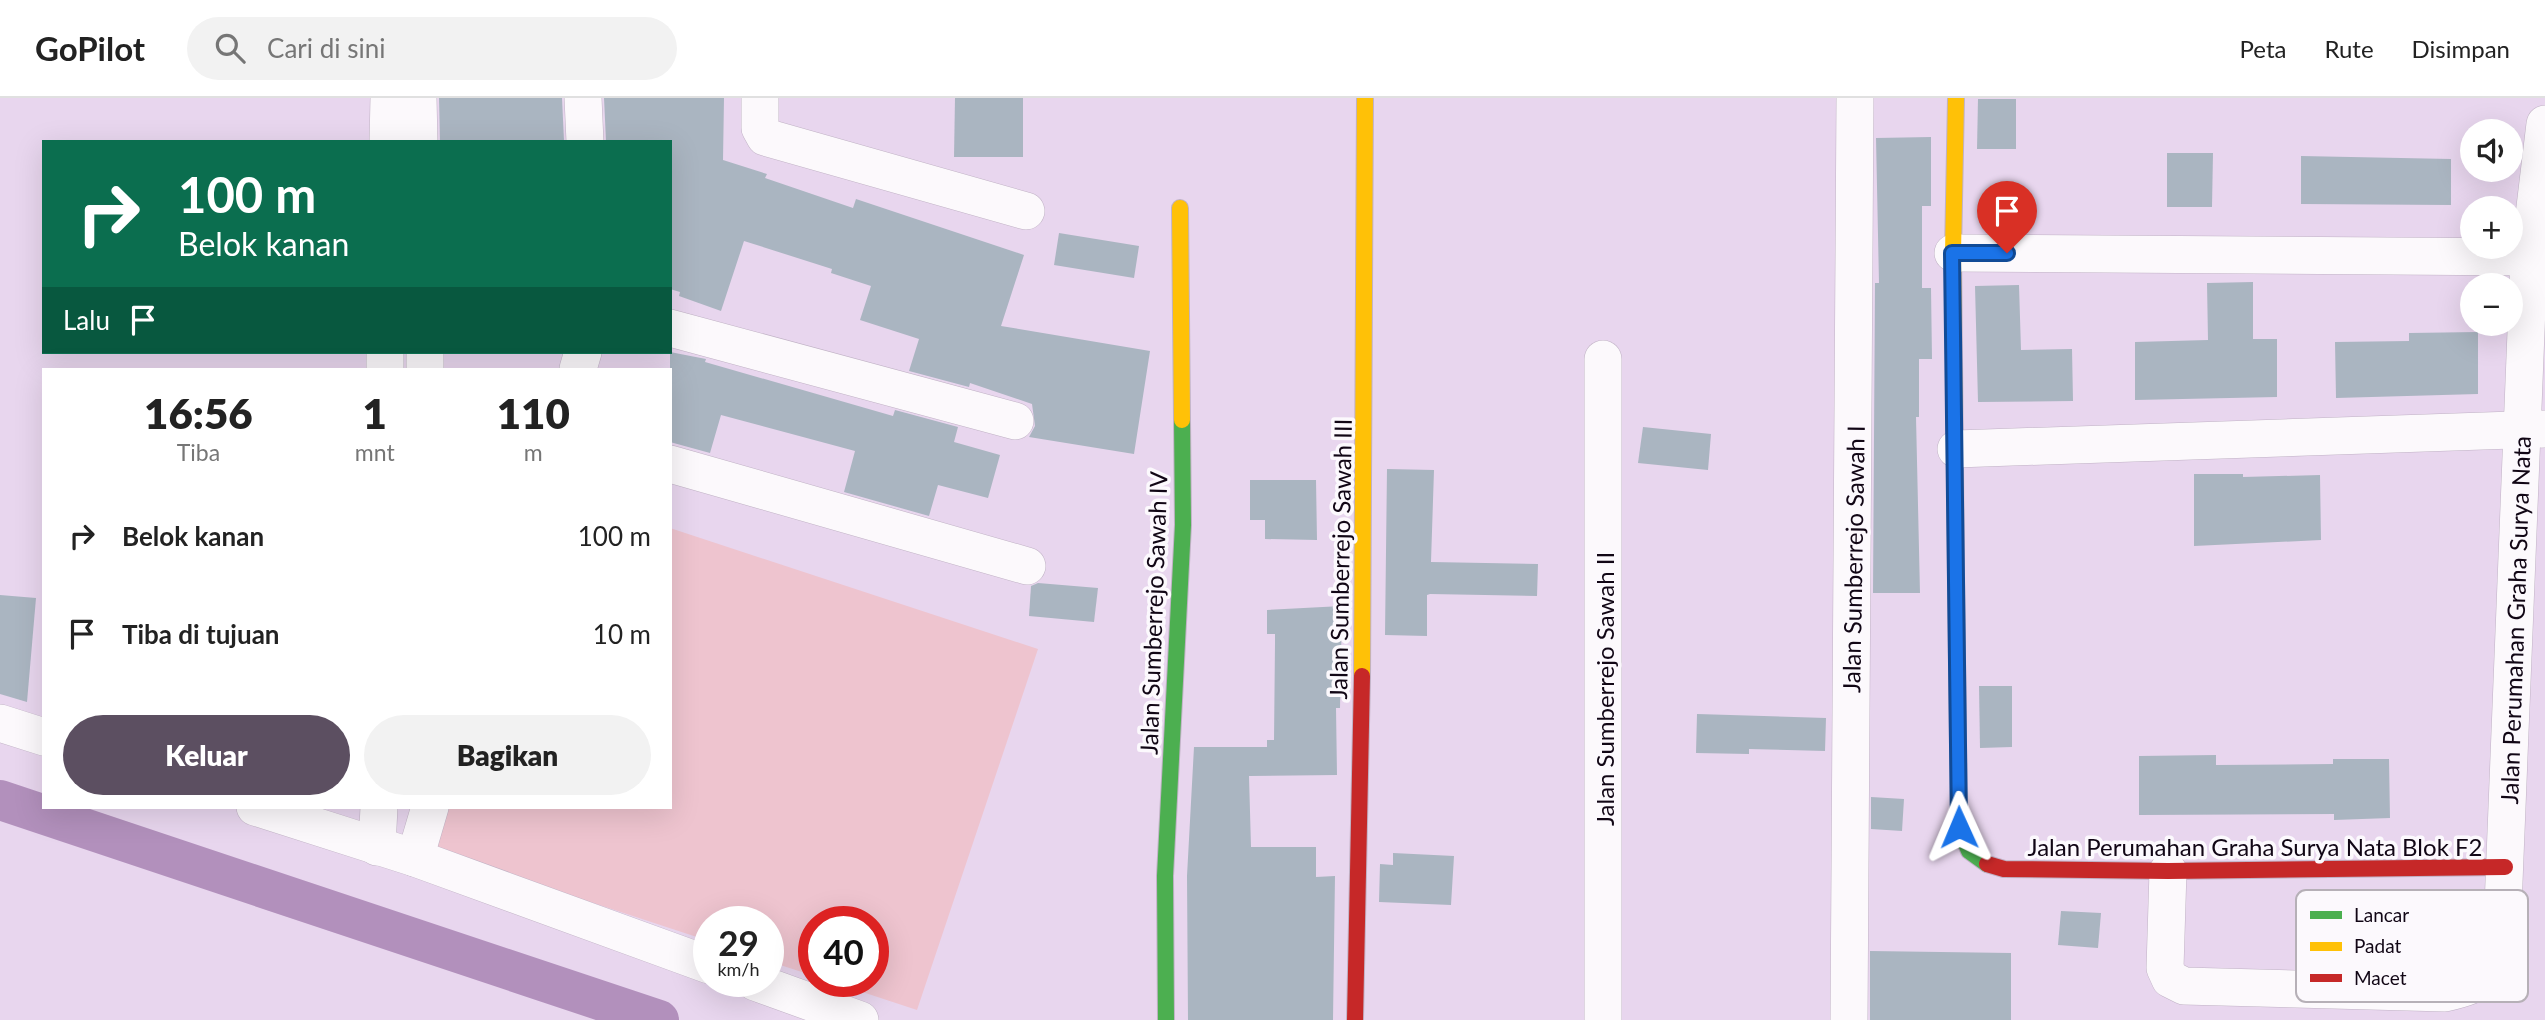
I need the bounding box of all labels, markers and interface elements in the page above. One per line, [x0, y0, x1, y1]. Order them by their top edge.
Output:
search box [187, 17, 677, 80]
text: GoPilot [35, 28, 145, 68]
icon: search [211, 29, 249, 67]
text: Cari di sini [267, 32, 385, 64]
text: Peta [2240, 34, 2286, 63]
text: Rute [2324, 34, 2374, 63]
text: Disimpan [2412, 34, 2510, 63]
map controls [2460, 119, 2523, 336]
button: sound [2460, 119, 2523, 182]
text: 100 m [178, 165, 316, 223]
icon: right [63, 168, 154, 259]
pin [1977, 181, 2037, 253]
icon: arrive [1988, 192, 2026, 230]
button: + [2460, 196, 2523, 259]
text: Belok kanan [178, 224, 349, 263]
button: − [2460, 273, 2523, 336]
icon: arrive [124, 301, 162, 339]
text: Lalu [63, 304, 110, 336]
text: 16:56 [144, 388, 253, 438]
text: 1 [363, 388, 387, 438]
text: 110 [497, 388, 570, 438]
street label: Jalan Sumberrejo Sawah III [1323, 418, 1357, 700]
street label: Jalan Sumberrejo Sawah I [1836, 425, 1870, 693]
street label: Jalan Perumahan Graha Surya Nata [2494, 435, 2536, 805]
text: Tiba [177, 438, 220, 466]
text: mnt [355, 438, 395, 466]
text: m [524, 438, 543, 466]
street label: Jalan Sumberrejo Sawah IV [1134, 470, 1172, 755]
icon: right [63, 517, 101, 555]
text: Belok kanan [122, 520, 264, 552]
text: 100 m [578, 520, 651, 552]
street label: Jalan Sumberrejo Sawah II [1590, 552, 1619, 826]
icon: arrive [63, 615, 101, 653]
text: Tiba di tujuan [122, 618, 280, 650]
text: 10 m [593, 618, 651, 650]
button: Keluar [63, 715, 350, 795]
button: Bagikan [364, 715, 651, 795]
position arrow [1922, 790, 1996, 864]
street label: Jalan Perumahan Graha Surya Nata Blok F2 [2028, 832, 2482, 861]
legend [2296, 890, 2528, 1002]
text: Lancar [2354, 903, 2409, 926]
speed limit sign: 40 [798, 906, 889, 997]
text: 29 [718, 921, 759, 963]
text: Padat [2354, 934, 2402, 957]
text: km/h [717, 958, 760, 980]
text: Macet [2354, 966, 2407, 989]

